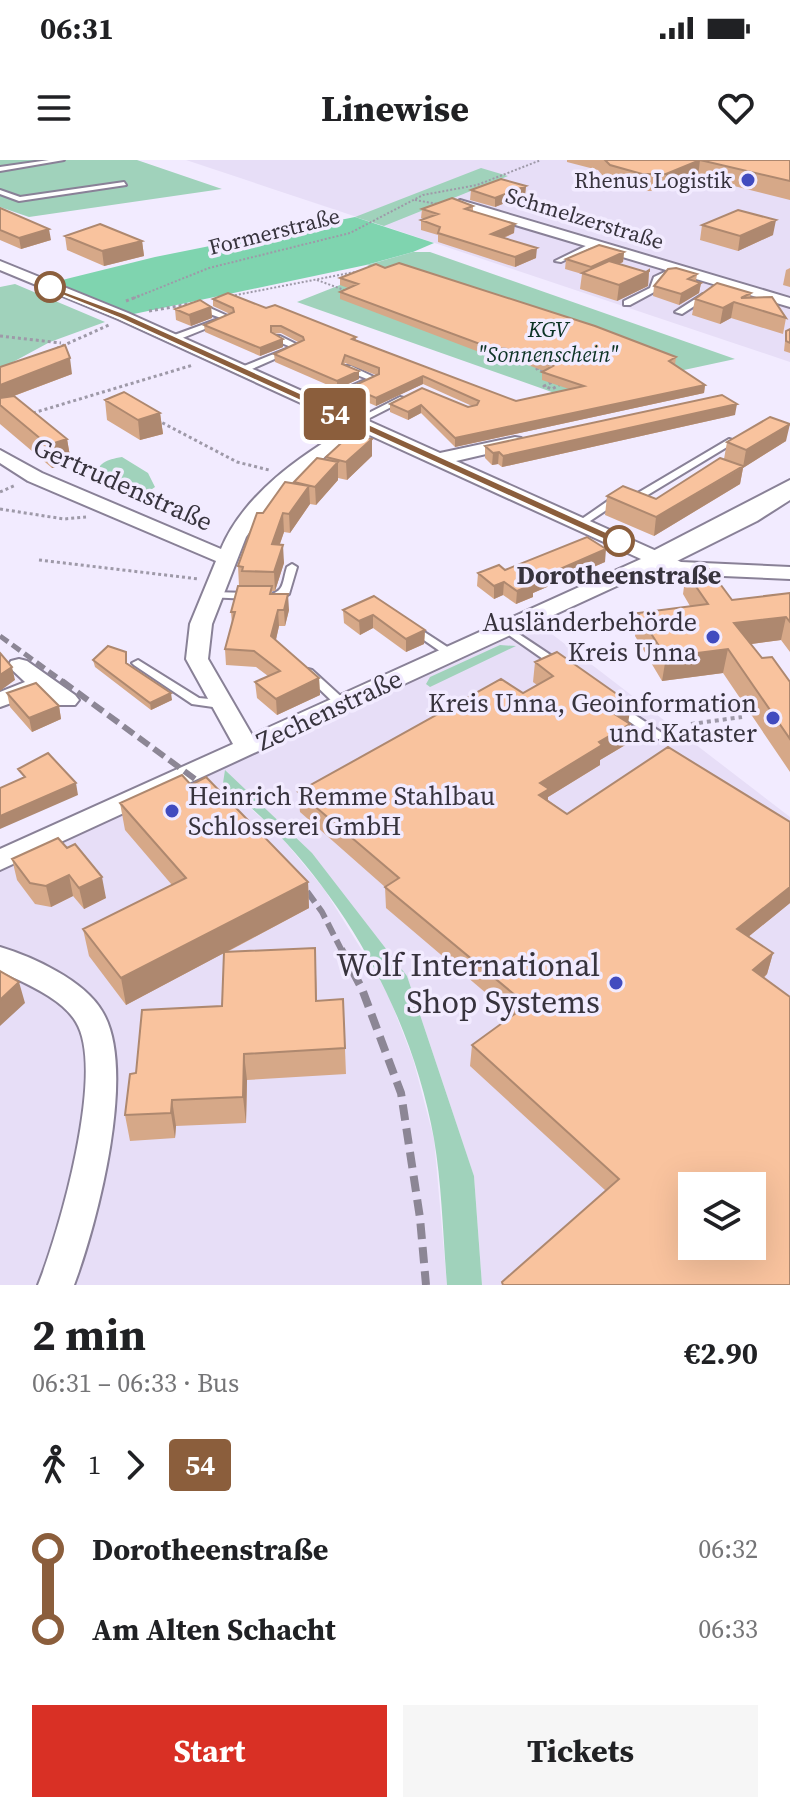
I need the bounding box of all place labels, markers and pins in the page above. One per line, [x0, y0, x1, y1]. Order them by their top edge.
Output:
place label: Rhenus Logistik [574, 165, 733, 195]
marker: Rhenus Logistik [739, 171, 757, 189]
unlabelled marker [35, 272, 65, 302]
marker: Dorotheenstraße [604, 526, 634, 556]
place label: Dorotheenstraße [517, 557, 721, 593]
place label: Ausländerbehörde Kreis Unna [482, 604, 698, 670]
marker: Ausländerbehörde Kreis Unna [704, 628, 722, 646]
place label: Kreis Unna, Geoinformation und Kataster [428, 685, 757, 751]
marker: Kreis Unna, Geoinformation und Kataster [764, 709, 782, 727]
place label: Heinrich Remme Stahlbau Schlosserei GmbH [188, 778, 495, 844]
marker: Heinrich Remme Stahlbau Schlosserei GmbH [163, 802, 181, 820]
place label: Wolf International Shop Systems [336, 943, 600, 1024]
marker: Wolf International Shop Systems [607, 974, 625, 992]

